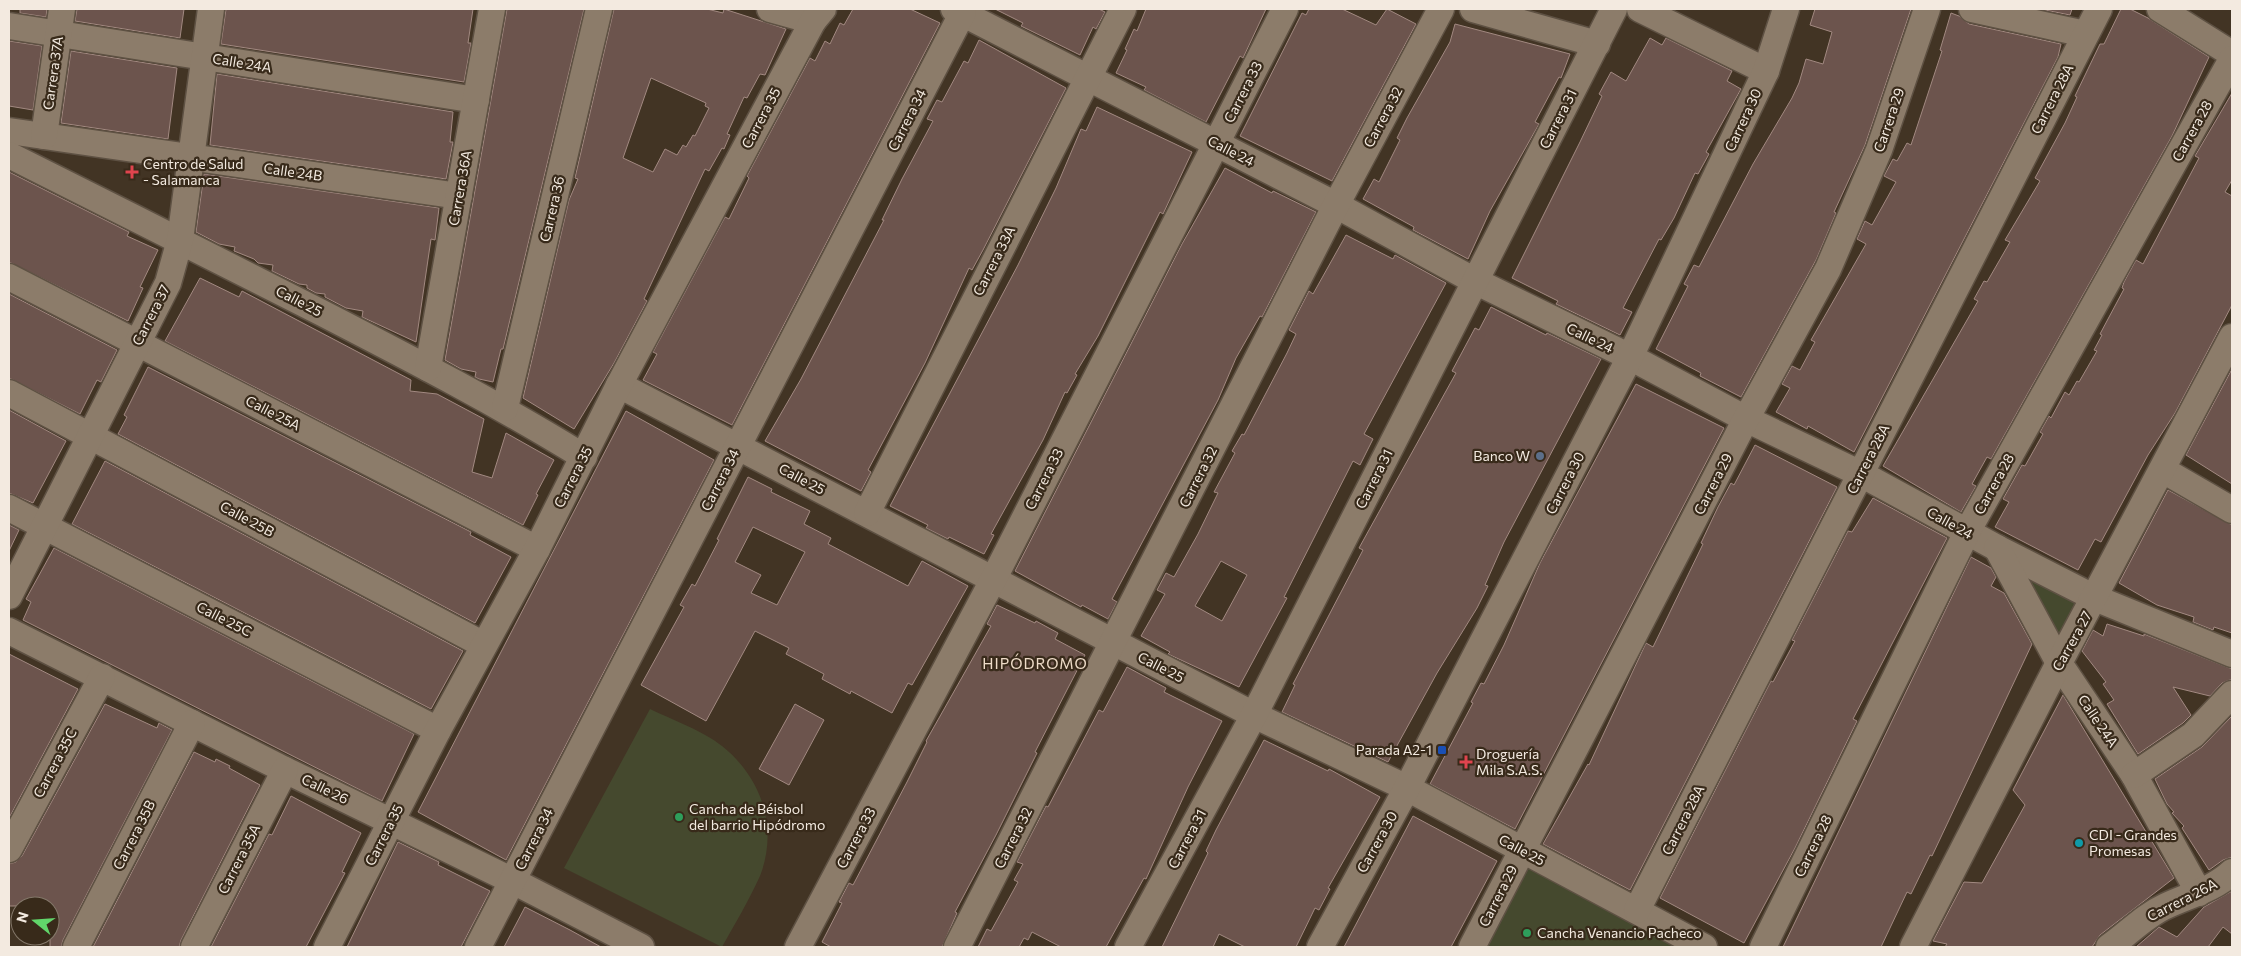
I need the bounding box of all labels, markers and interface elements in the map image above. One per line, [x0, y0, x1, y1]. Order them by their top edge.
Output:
street label: Carrera 37A [39, 35, 66, 111]
street label: Calle 24A [211, 49, 273, 76]
street label: Carrera 33 [1220, 58, 1265, 125]
street label: Carrera 28A [2027, 61, 2077, 137]
street label: Carrera 32 [1359, 83, 1406, 150]
street label: Carrera 35 [737, 84, 784, 151]
street label: Carrera 34 [884, 85, 930, 154]
street label: Carrera 30 [1721, 85, 1765, 154]
street label: Carrera 29 [1870, 85, 1907, 154]
street label: Carrera 31 [1535, 86, 1580, 151]
street label: Carrera 28 [2168, 97, 2215, 164]
street label: Calle 24 [1205, 132, 1258, 170]
street label: Carrera 36A [444, 148, 475, 227]
place label: Centro de Salud - Salamanca [143, 155, 243, 188]
street label: Calle 24B [263, 159, 323, 184]
marker: Centro de Salud - Salamanca [125, 165, 139, 179]
street label: Carrera 36 [536, 174, 567, 244]
street label: Carrera 33A [969, 223, 1019, 298]
street label: Carrera 37 [128, 281, 173, 348]
street label: Calle 25 [273, 282, 325, 319]
street label: Calle 24 [1564, 319, 1617, 356]
street label: Calle 25A [243, 392, 304, 434]
street label: Carrera 28A [1843, 421, 1893, 497]
street label: Carrera 35 [550, 443, 595, 510]
street label: Carrera 32 [1175, 443, 1220, 510]
street label: Carrera 34 [697, 445, 743, 514]
street label: Carrera 33 [1021, 445, 1066, 512]
street label: Carrera 31 [1351, 446, 1396, 511]
place label: Banco W [1473, 447, 1530, 464]
street label: Carrera 30 [1542, 449, 1588, 517]
marker: Banco W [1534, 450, 1546, 462]
street label: Carrera 29 [1690, 450, 1735, 517]
street label: Carrera 28 [1970, 450, 2017, 517]
street label: Calle 25 [776, 459, 828, 498]
street label: Calle 25B [217, 497, 277, 540]
street label: Calle 24 [1924, 503, 1977, 542]
street label: Calle 25C [194, 597, 255, 640]
street label: Carrera 27 [2048, 608, 2095, 674]
street label: Calle 25 [1135, 648, 1187, 685]
district label: HIPÓDROMO [982, 653, 1088, 672]
street label: Calle 24A [2075, 691, 2122, 750]
street label: Carrera 35C [29, 725, 80, 800]
place label: Parada A2-1 [1356, 741, 1432, 758]
marker: Parada A2-1 [1436, 744, 1448, 756]
place label: Droguería Mila S.A.S. [1476, 745, 1543, 778]
marker: Droguería Mila S.A.S. [1460, 756, 1472, 768]
street label: Calle 26 [299, 770, 352, 807]
street label: Carrera 28A [1658, 782, 1708, 858]
street label: Carrera 35B [109, 797, 158, 872]
place label: Cancha de Béisbol del barrio Hipódromo [689, 800, 825, 833]
street label: Carrera 35 [361, 801, 406, 868]
street label: Carrera 34 [511, 804, 557, 873]
street label: Carrera 33 [832, 804, 879, 871]
street label: Carrera 32 [990, 804, 1035, 871]
street label: Carrera 31 [1164, 806, 1209, 871]
street label: Carrera 30 [1353, 808, 1400, 876]
marker: Cancha de Béisbol del barrio Hipódromo [673, 811, 685, 823]
street label: Carrera 28 [1790, 812, 1835, 880]
street label: Carrera 35A [214, 821, 264, 897]
place label: CDI - Grandes Promesas [2089, 826, 2177, 859]
street label: Calle 25 [1496, 830, 1548, 869]
marker: CDI - Grandes Promesas [2073, 837, 2085, 849]
street label: Carrera 29 [1475, 862, 1520, 929]
street label: Carrera 26A [2144, 875, 2220, 924]
north arrow [10, 896, 60, 946]
text: N [12, 910, 32, 925]
place label: Cancha Venancio Pacheco [1537, 924, 1702, 941]
marker: Cancha Venancio Pacheco [1521, 927, 1533, 939]

